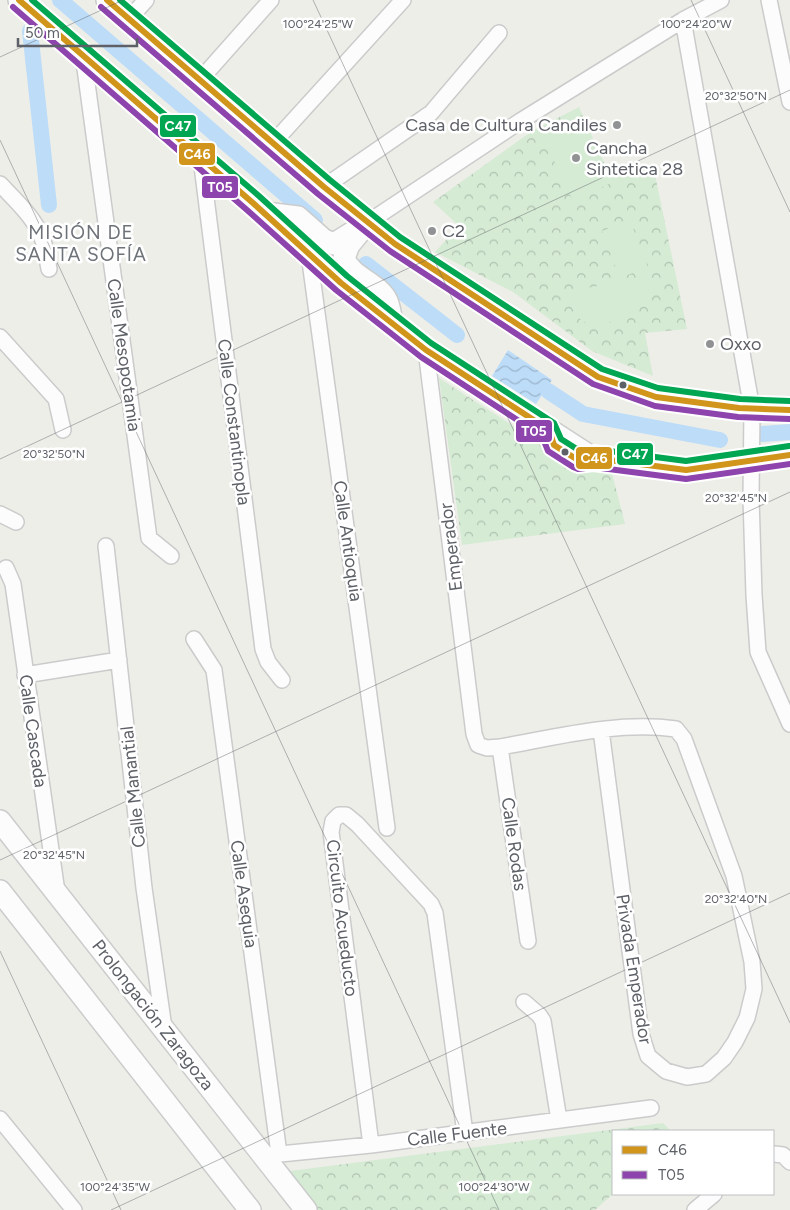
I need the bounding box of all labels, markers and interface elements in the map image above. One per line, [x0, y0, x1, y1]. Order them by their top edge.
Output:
scale bar [18, 15, 136, 47]
text: 100°24'25"W [283, 17, 354, 31]
text: 100°24'20"W [660, 17, 732, 31]
text: 50 m [25, 24, 60, 42]
text: 20°32'50"N [705, 89, 767, 103]
line badge: C47 [159, 114, 197, 138]
place label: Casa de Cultura Candiles [405, 114, 607, 136]
text: C47 [165, 118, 192, 135]
marker: Casa de Cultura Candiles [611, 119, 623, 131]
place label: Cancha Sintetica 28 [586, 137, 683, 180]
line badge: C46 [178, 142, 216, 166]
text: C46 [183, 146, 211, 163]
marker: Cancha Sintetica 28 [570, 152, 582, 164]
line badge: T05 [201, 175, 239, 199]
text: T05 [207, 179, 233, 196]
place label: C2 [442, 220, 465, 242]
district label: MISIÓN DE SANTA SOFÍA [15, 221, 147, 266]
marker: C2 [426, 225, 438, 237]
street label: Calle Mesopotamia [102, 277, 146, 433]
place label: Oxxo [720, 333, 761, 355]
street label: Calle Constantinopla [213, 338, 255, 506]
marker: Oxxo [704, 338, 716, 350]
unlabelled marker [618, 380, 628, 390]
line badge: T05 [515, 419, 553, 443]
text: T05 [521, 423, 547, 440]
line badge: C47 [616, 442, 654, 466]
line badge: C46 [575, 446, 613, 470]
text: C47 [622, 446, 649, 463]
text: 20°32'50"N [23, 447, 85, 461]
unlabelled marker [560, 447, 570, 457]
text: C46 [580, 450, 608, 467]
street label: Calle Antioquia [329, 479, 367, 603]
text: 20°32'45"N [705, 491, 767, 505]
street label: Emperador [435, 502, 467, 592]
street label: Calle Cascada [14, 673, 52, 789]
street label: Calle Manantial [116, 725, 150, 849]
street label: Calle Rodas [497, 796, 531, 892]
street label: Circuito Acueducto [321, 838, 363, 998]
street label: Calle Asequia [226, 839, 262, 949]
text: 20°32'45"N [23, 848, 85, 862]
street label: Privada Emperador [611, 892, 657, 1046]
text: 20°32'40"N [705, 892, 767, 906]
street label: Prolongación Zaragoza [87, 935, 219, 1095]
street label: Calle Fuente [406, 1117, 508, 1151]
legend [612, 1130, 775, 1195]
text: C46 [658, 1141, 687, 1159]
text: T05 [658, 1166, 685, 1184]
text: 100°24'35"W [80, 1180, 151, 1194]
text: 100°24'30"W [459, 1180, 530, 1194]

